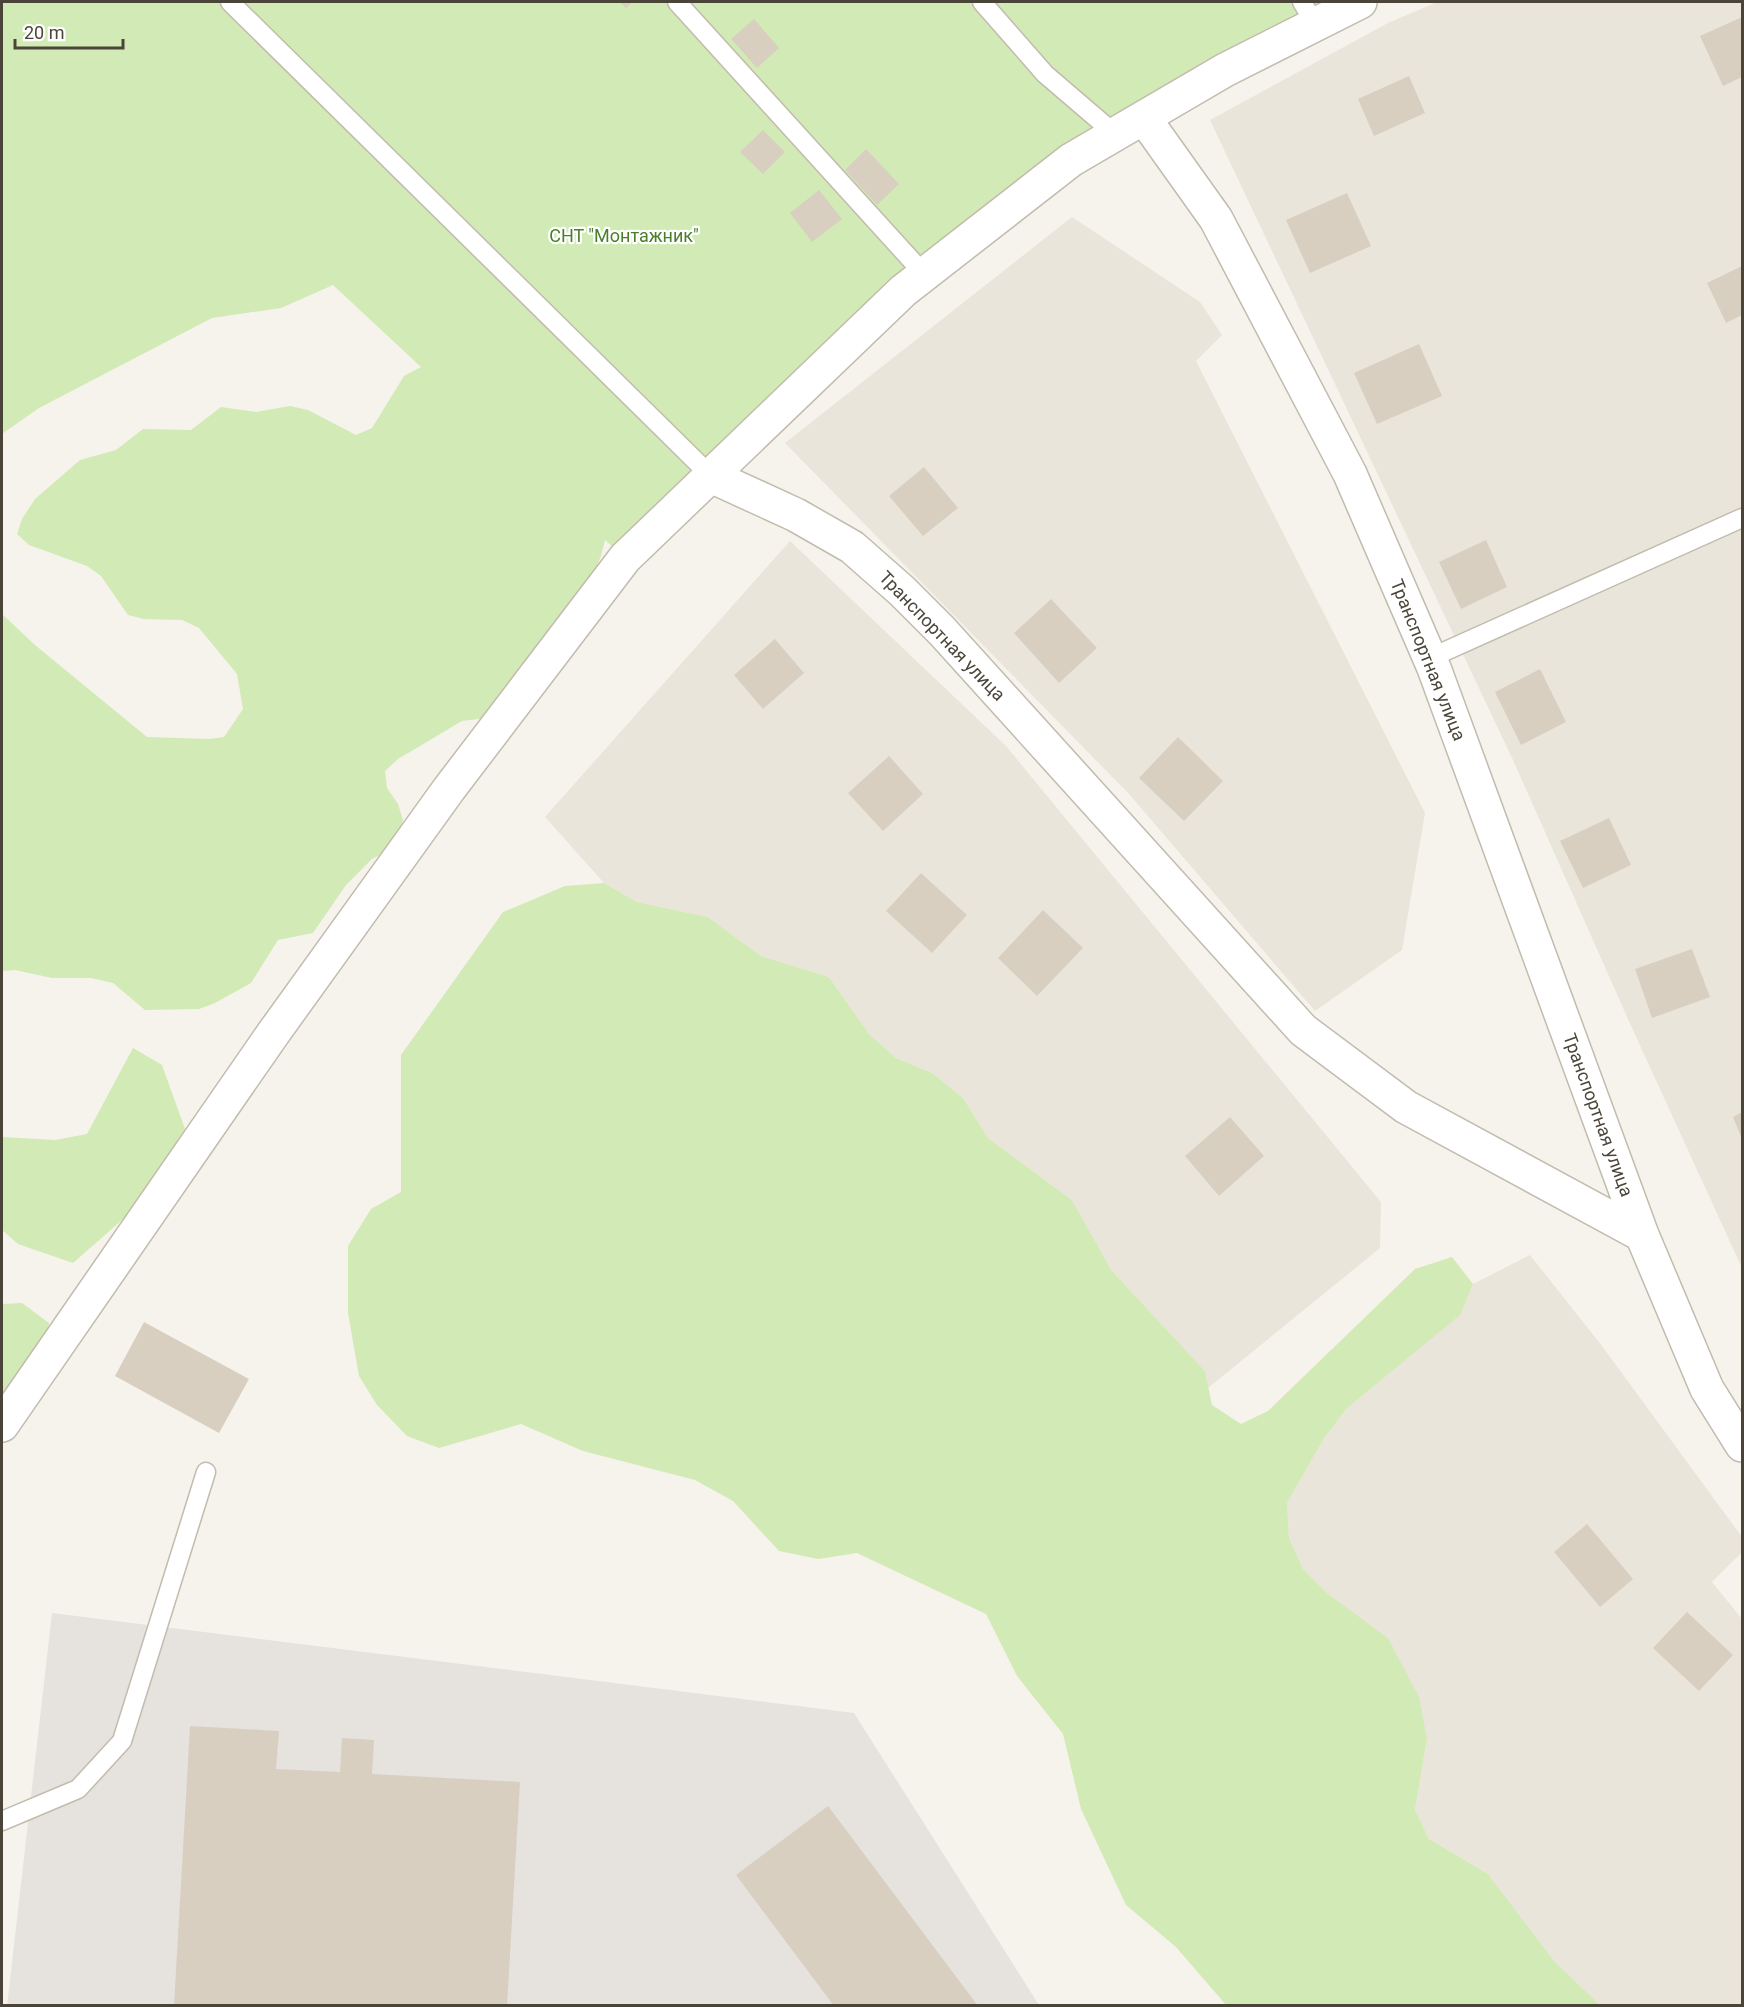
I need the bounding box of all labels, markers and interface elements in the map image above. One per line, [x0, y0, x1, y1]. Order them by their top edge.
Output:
scale bar [15, 12, 123, 50]
text: 20 m [24, 22, 64, 43]
park label: СНТ "Монтажник" [549, 225, 699, 246]
street label: Транспортная улица [875, 566, 1010, 705]
street label: Транспортная улица [1386, 576, 1470, 744]
street label: Транспортная улица [1559, 1030, 1638, 1199]

